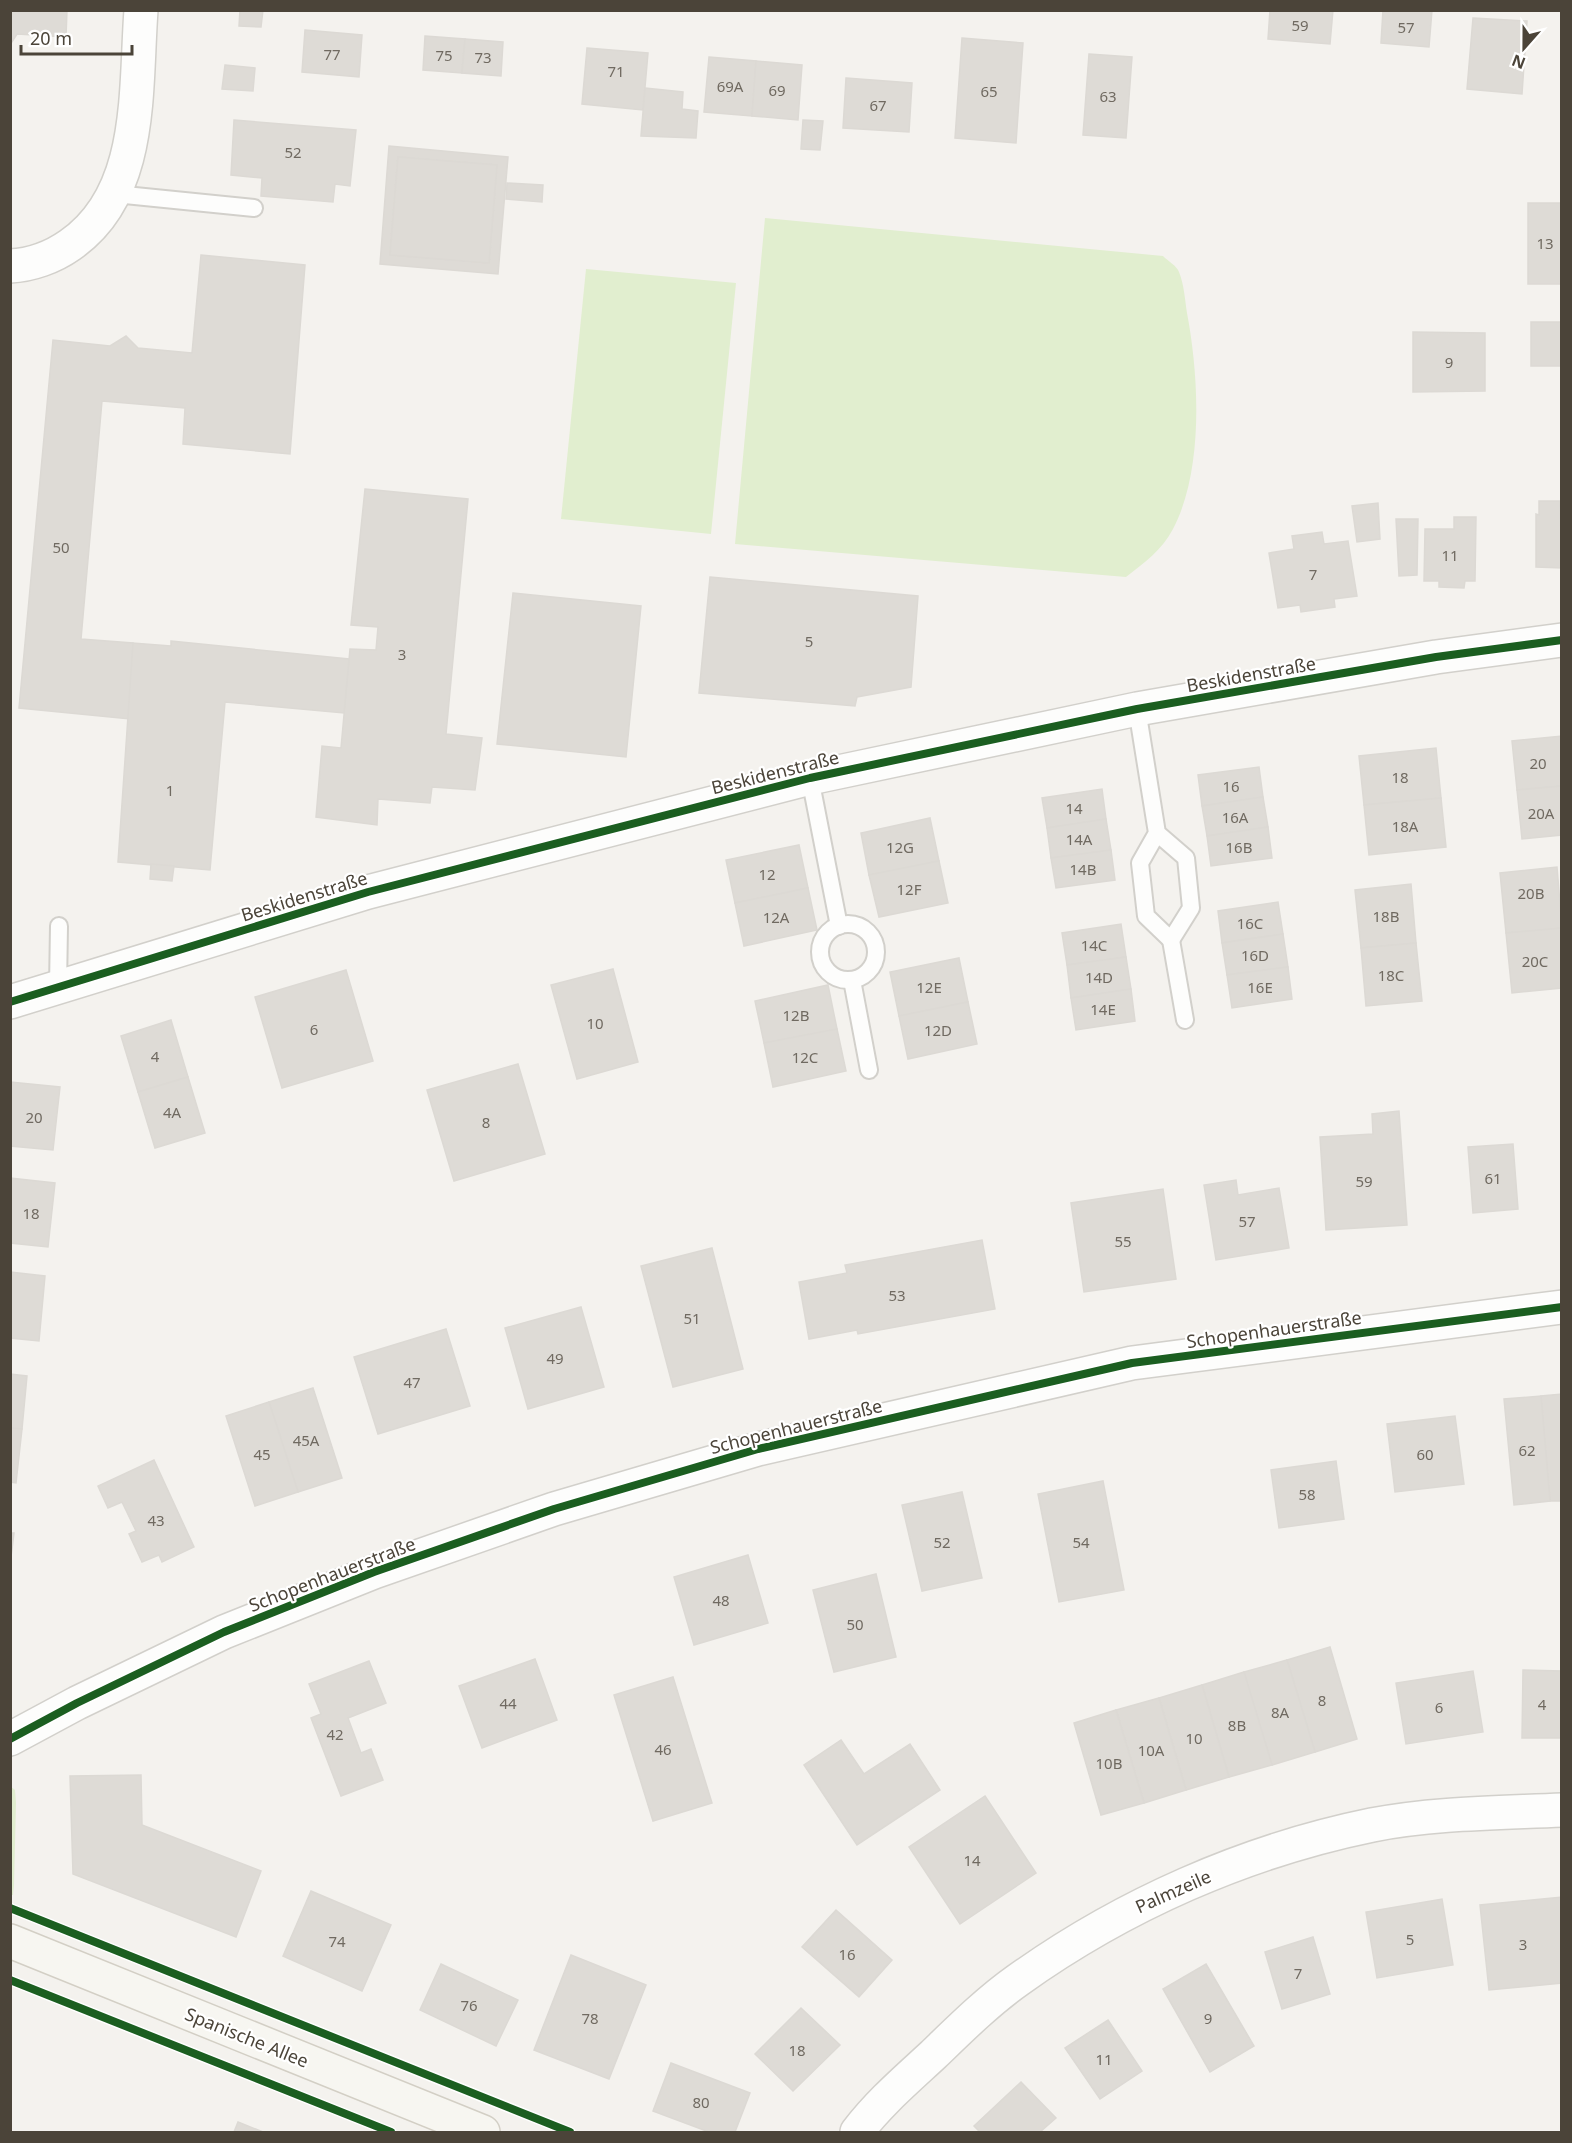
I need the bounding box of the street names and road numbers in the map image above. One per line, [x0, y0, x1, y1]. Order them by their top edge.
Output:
street label: Beskidenstraße [1184, 651, 1318, 697]
street label: Beskidenstraße [709, 745, 841, 799]
street label: Beskidenstraße [238, 865, 370, 927]
street label: Schopenhauerstraße [1185, 1305, 1363, 1353]
street label: Schopenhauerstraße [707, 1393, 885, 1459]
street label: Schopenhauerstraße [245, 1531, 419, 1617]
street label: Palmzeile [1131, 1864, 1215, 1918]
street label: Spanische Allee [182, 2001, 312, 2073]

